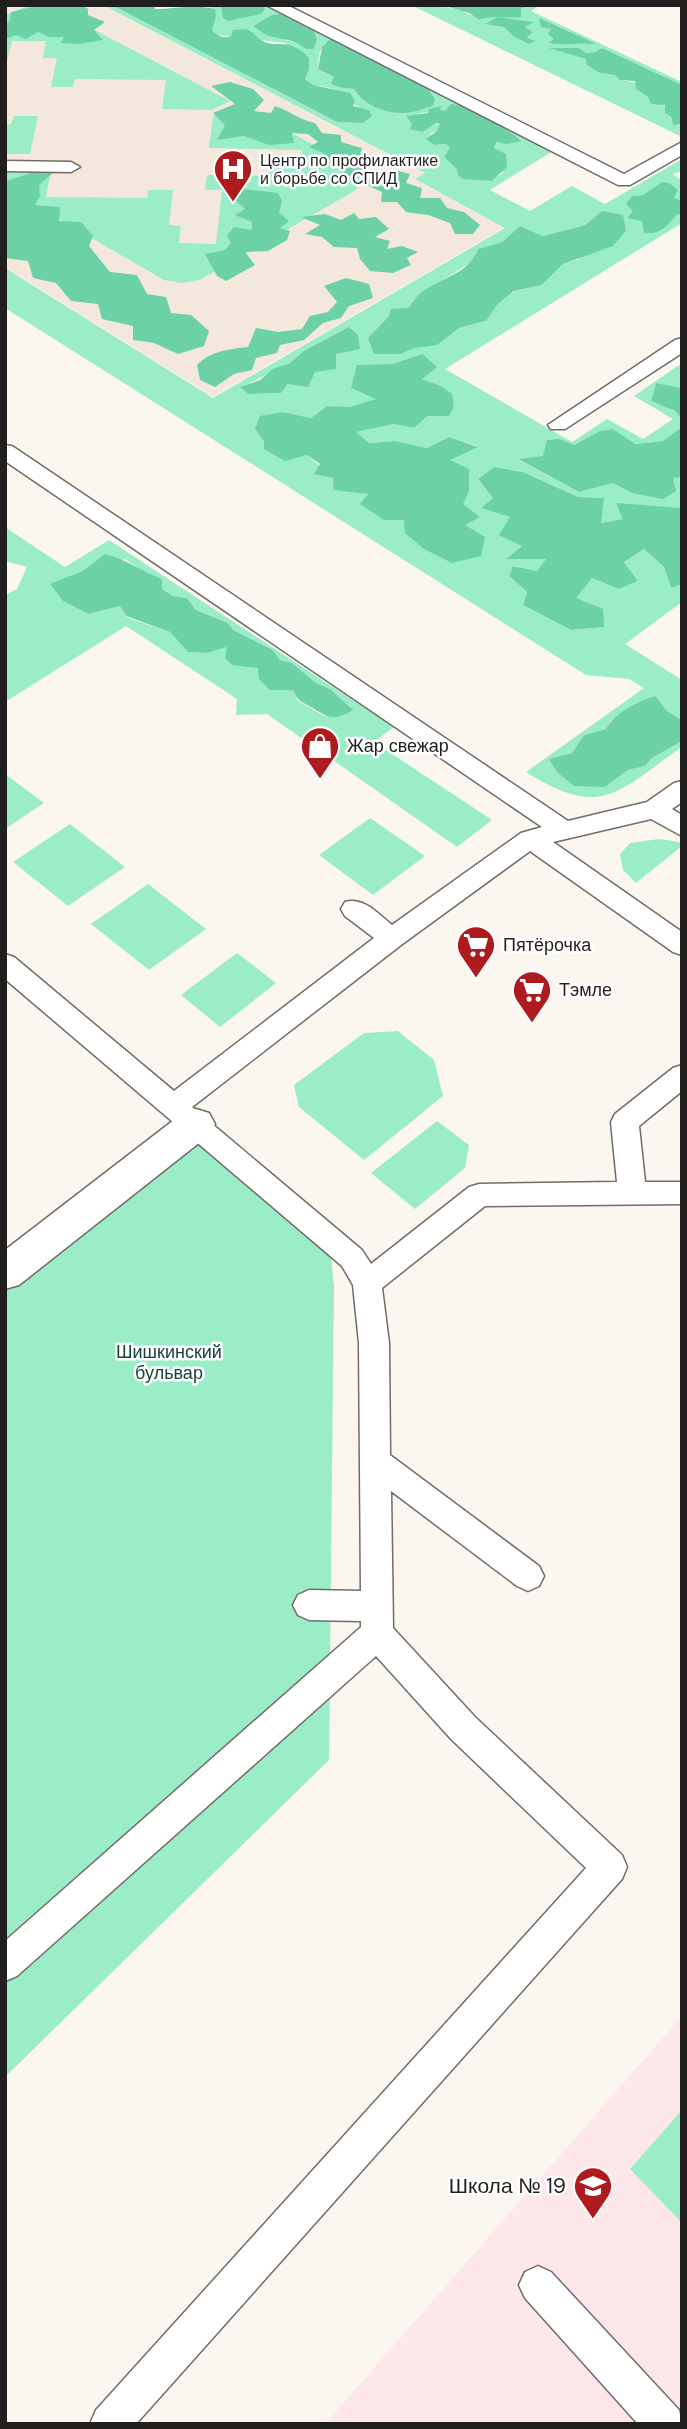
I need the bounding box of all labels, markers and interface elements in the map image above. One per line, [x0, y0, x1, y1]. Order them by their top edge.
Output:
hospital icon: Центр по профилактике и борьбе со СПИД [212, 148, 254, 203]
place label: Центр по профилактике и борьбе со СПИД [260, 150, 438, 189]
shop icon: Жар свежар [299, 725, 341, 780]
place label: Жар свежар [347, 734, 449, 758]
supermarket icon: Пятёрочка [455, 924, 497, 979]
place label: Пятёрочка [503, 933, 592, 957]
supermarket icon: Тэмле [511, 969, 553, 1024]
place label: Тэмле [559, 978, 612, 1002]
park label: Шишкинский бульвар [116, 1340, 222, 1385]
school or university icon: Школа № 19 [572, 2165, 614, 2220]
place label: Школа № 19 [449, 2172, 566, 2200]

